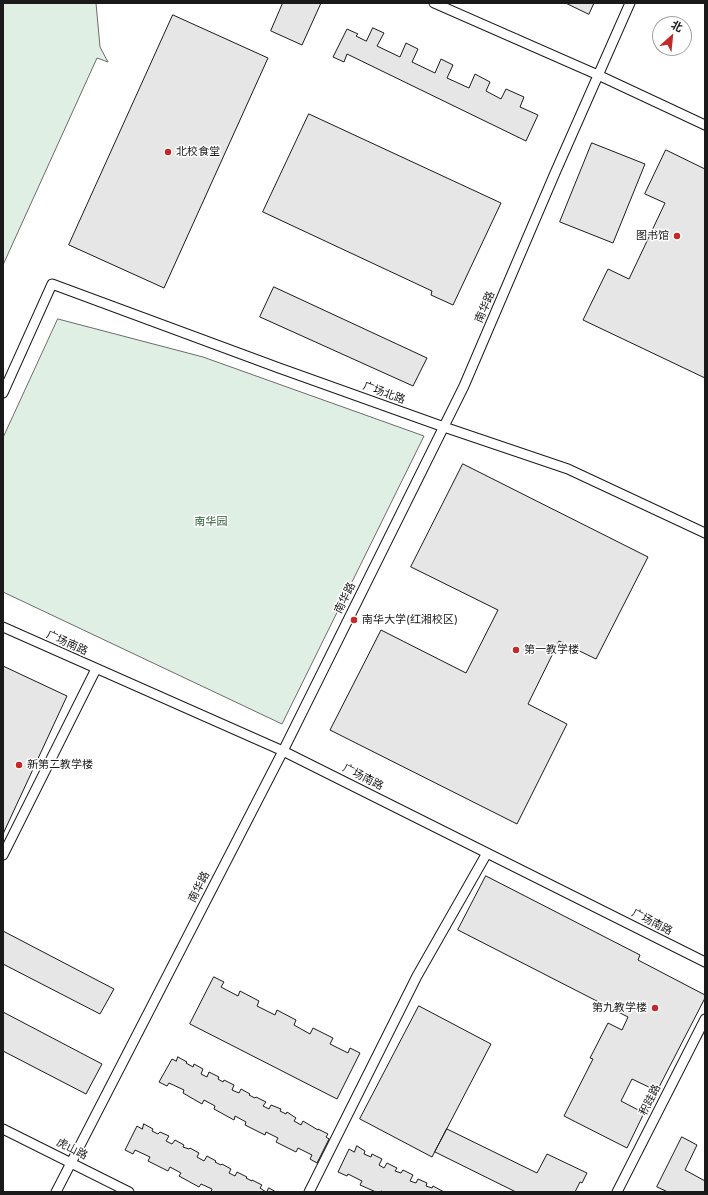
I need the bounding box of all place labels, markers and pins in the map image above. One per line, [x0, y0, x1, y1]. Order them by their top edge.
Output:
place label: 北校食堂 [176, 145, 220, 159]
marker: 北校食堂 [163, 147, 173, 157]
place label: 图书馆 [636, 229, 669, 243]
marker: 图书馆 [672, 231, 682, 241]
place label: 南华大学(红湘校区) [362, 613, 458, 627]
marker: 南华大学(红湘校区) [349, 615, 359, 625]
place label: 第一教学楼 [524, 643, 579, 657]
marker: 第一教学楼 [511, 645, 521, 655]
place label: 新第二教学楼 [27, 758, 93, 772]
marker: 新第二教学楼 [14, 760, 24, 770]
place label: 第九教学楼 [592, 1001, 647, 1015]
marker: 第九教学楼 [650, 1003, 660, 1013]

